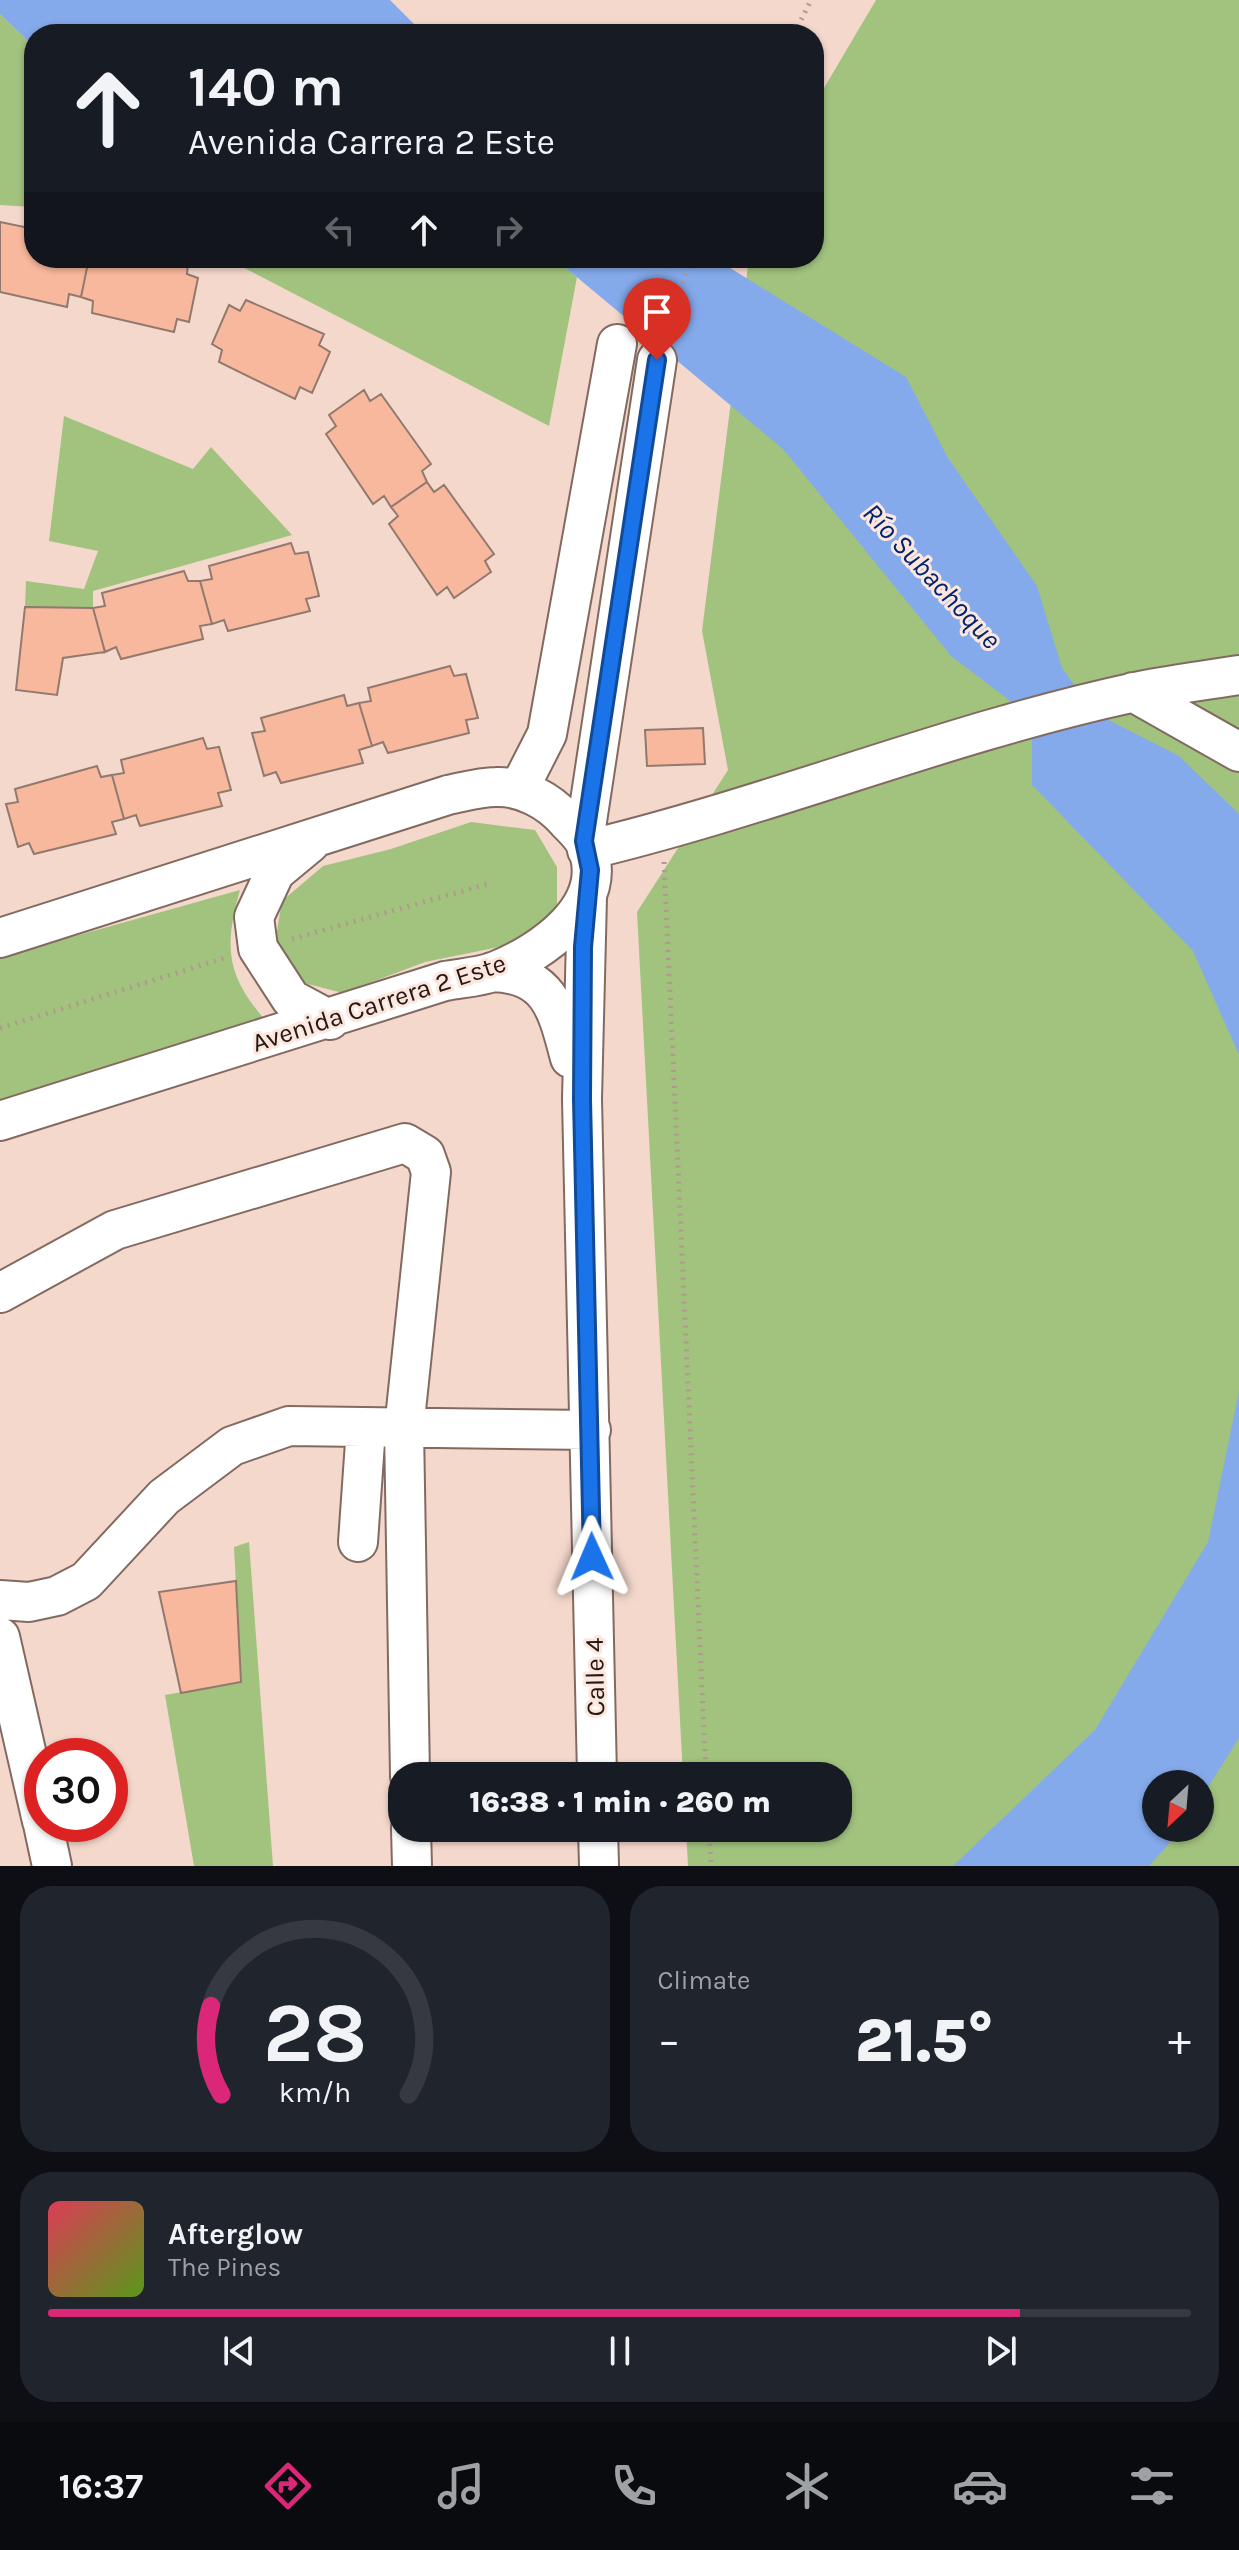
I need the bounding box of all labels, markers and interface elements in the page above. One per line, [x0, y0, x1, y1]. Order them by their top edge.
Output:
text: 140 m [188, 54, 344, 119]
icon: ahead [56, 56, 160, 160]
text: Avenida Carrera 2 Este [188, 121, 555, 163]
icon: left [318, 208, 362, 252]
icon: ahead [402, 208, 446, 252]
icon: right [486, 208, 530, 252]
pin [623, 278, 691, 360]
icon: arrive [635, 290, 679, 334]
water label: Río Subachoque [856, 496, 1008, 656]
street label: Avenida Carrera 2 Este [248, 947, 510, 1059]
position arrow [550, 1515, 634, 1599]
street label: Calle 4 [579, 1637, 611, 1717]
speed limit sign: 30 [24, 1738, 128, 1842]
north arrow [1142, 1770, 1214, 1842]
map controls [1142, 1770, 1214, 1842]
text: 16:38 · 1 min · 260 m [469, 1784, 771, 1820]
text: Climate [658, 1965, 750, 1996]
text: 28 [263, 1985, 367, 2082]
text: 21.5° [855, 2006, 994, 2076]
text: − [658, 2015, 681, 2066]
text: + [1168, 2015, 1191, 2066]
text: km/h [279, 2076, 351, 2109]
text: Afterglow [168, 2216, 303, 2252]
text: The Pines [168, 2252, 281, 2283]
icon: previous [217, 2329, 261, 2373]
icon: pause [598, 2329, 642, 2373]
icon: next [979, 2329, 1023, 2373]
icon: directions [260, 2458, 316, 2514]
icon: music [433, 2458, 489, 2514]
icon: phone [606, 2458, 662, 2514]
icon: climate [779, 2458, 835, 2514]
icon: car [952, 2458, 1008, 2514]
icon: filters [1124, 2458, 1180, 2514]
text: 16:37 [58, 2465, 143, 2507]

